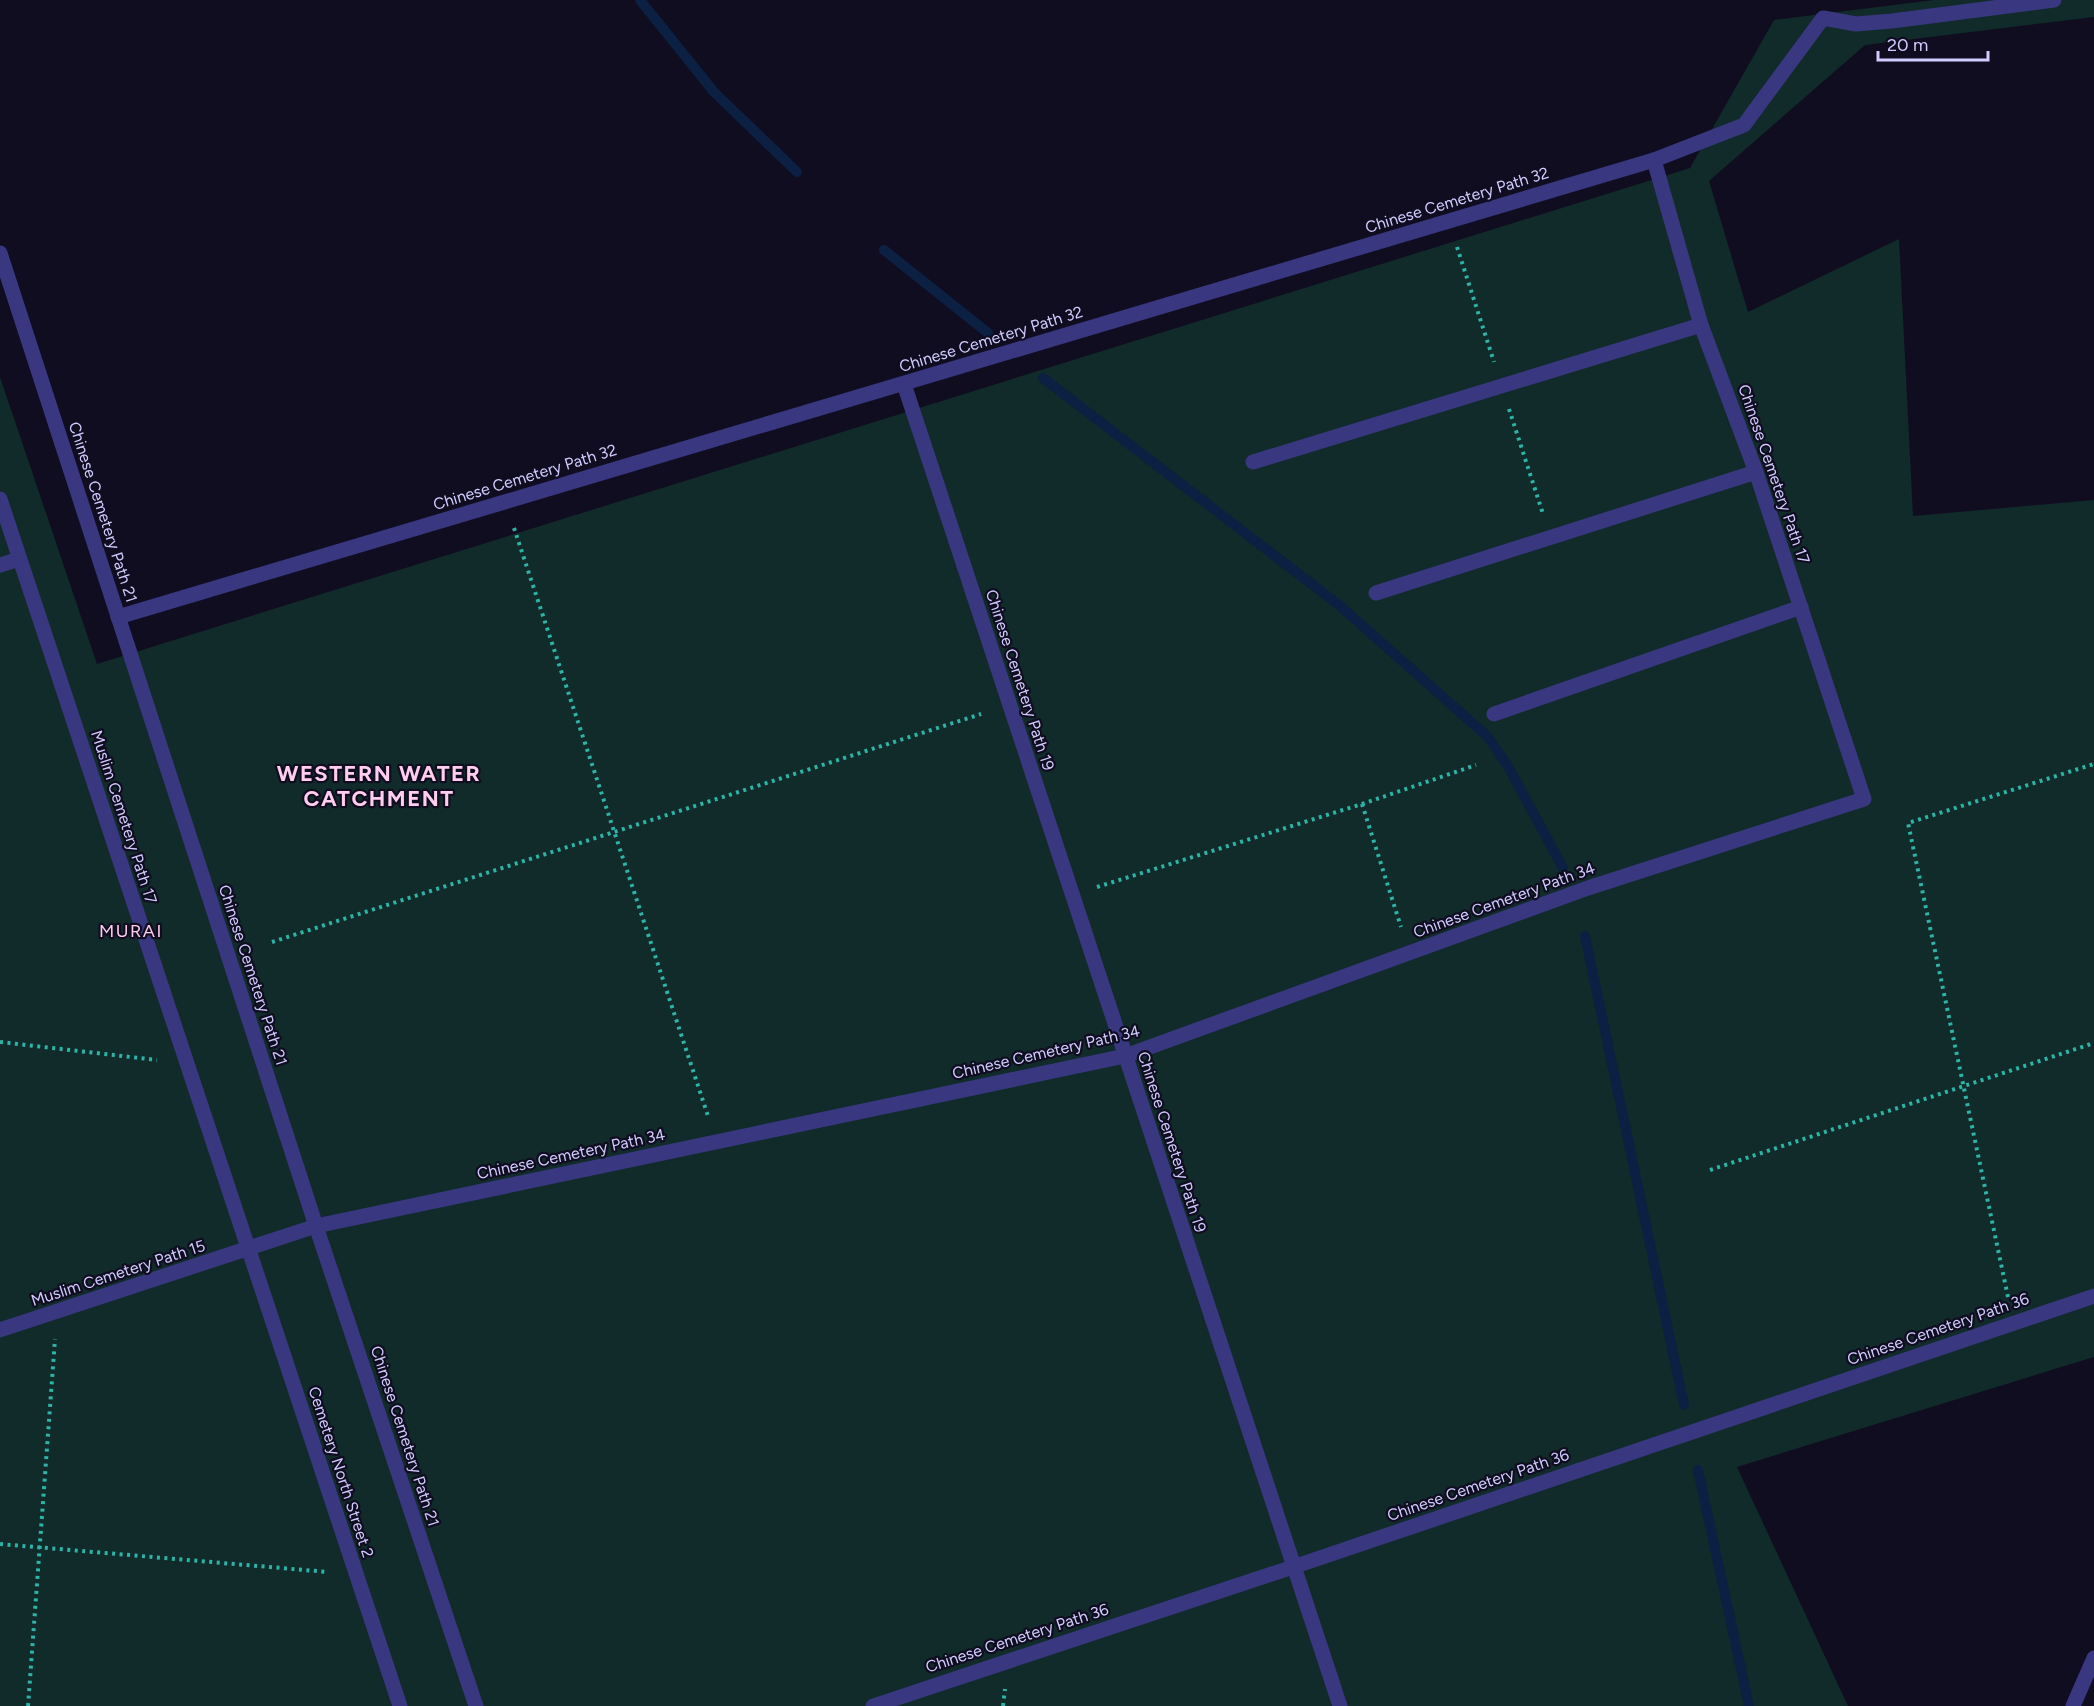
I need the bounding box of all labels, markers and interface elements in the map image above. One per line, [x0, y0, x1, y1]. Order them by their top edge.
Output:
scale bar [1878, 24, 1988, 62]
text: 20 m [1887, 34, 1928, 56]
street label: Chinese Cemetery Path 32 [1363, 163, 1551, 237]
street label: Chinese Cemetery Path 32 [897, 302, 1085, 376]
street label: Chinese Cemetery Path 17 [1734, 382, 1814, 567]
street label: Chinese Cemetery Path 21 [65, 419, 141, 605]
street label: Chinese Cemetery Path 32 [431, 440, 619, 514]
street label: Chinese Cemetery Path 19 [982, 587, 1058, 773]
street label: Muslim Cemetery Path 17 [87, 728, 161, 907]
district label: WESTERN WATER CATCHMENT [277, 760, 481, 812]
street label: Chinese Cemetery Path 34 [1411, 858, 1597, 942]
street label: Chinese Cemetery Path 21 [215, 882, 291, 1068]
district label: MURAI [99, 920, 163, 942]
street label: Chinese Cemetery Path 34 [950, 1021, 1142, 1083]
street label: Chinese Cemetery Path 19 [1134, 1049, 1210, 1235]
street label: Chinese Cemetery Path 34 [475, 1125, 667, 1183]
street label: Muslim Cemetery Path 15 [29, 1236, 207, 1310]
street label: Chinese Cemetery Path 36 [1845, 1289, 2031, 1369]
street label: Chinese Cemetery Path 21 [367, 1343, 443, 1529]
street label: Cemetery North Street 2 [304, 1384, 378, 1560]
street label: Chinese Cemetery Path 36 [1385, 1445, 1571, 1525]
street label: Chinese Cemetery Path 36 [923, 1599, 1111, 1677]

